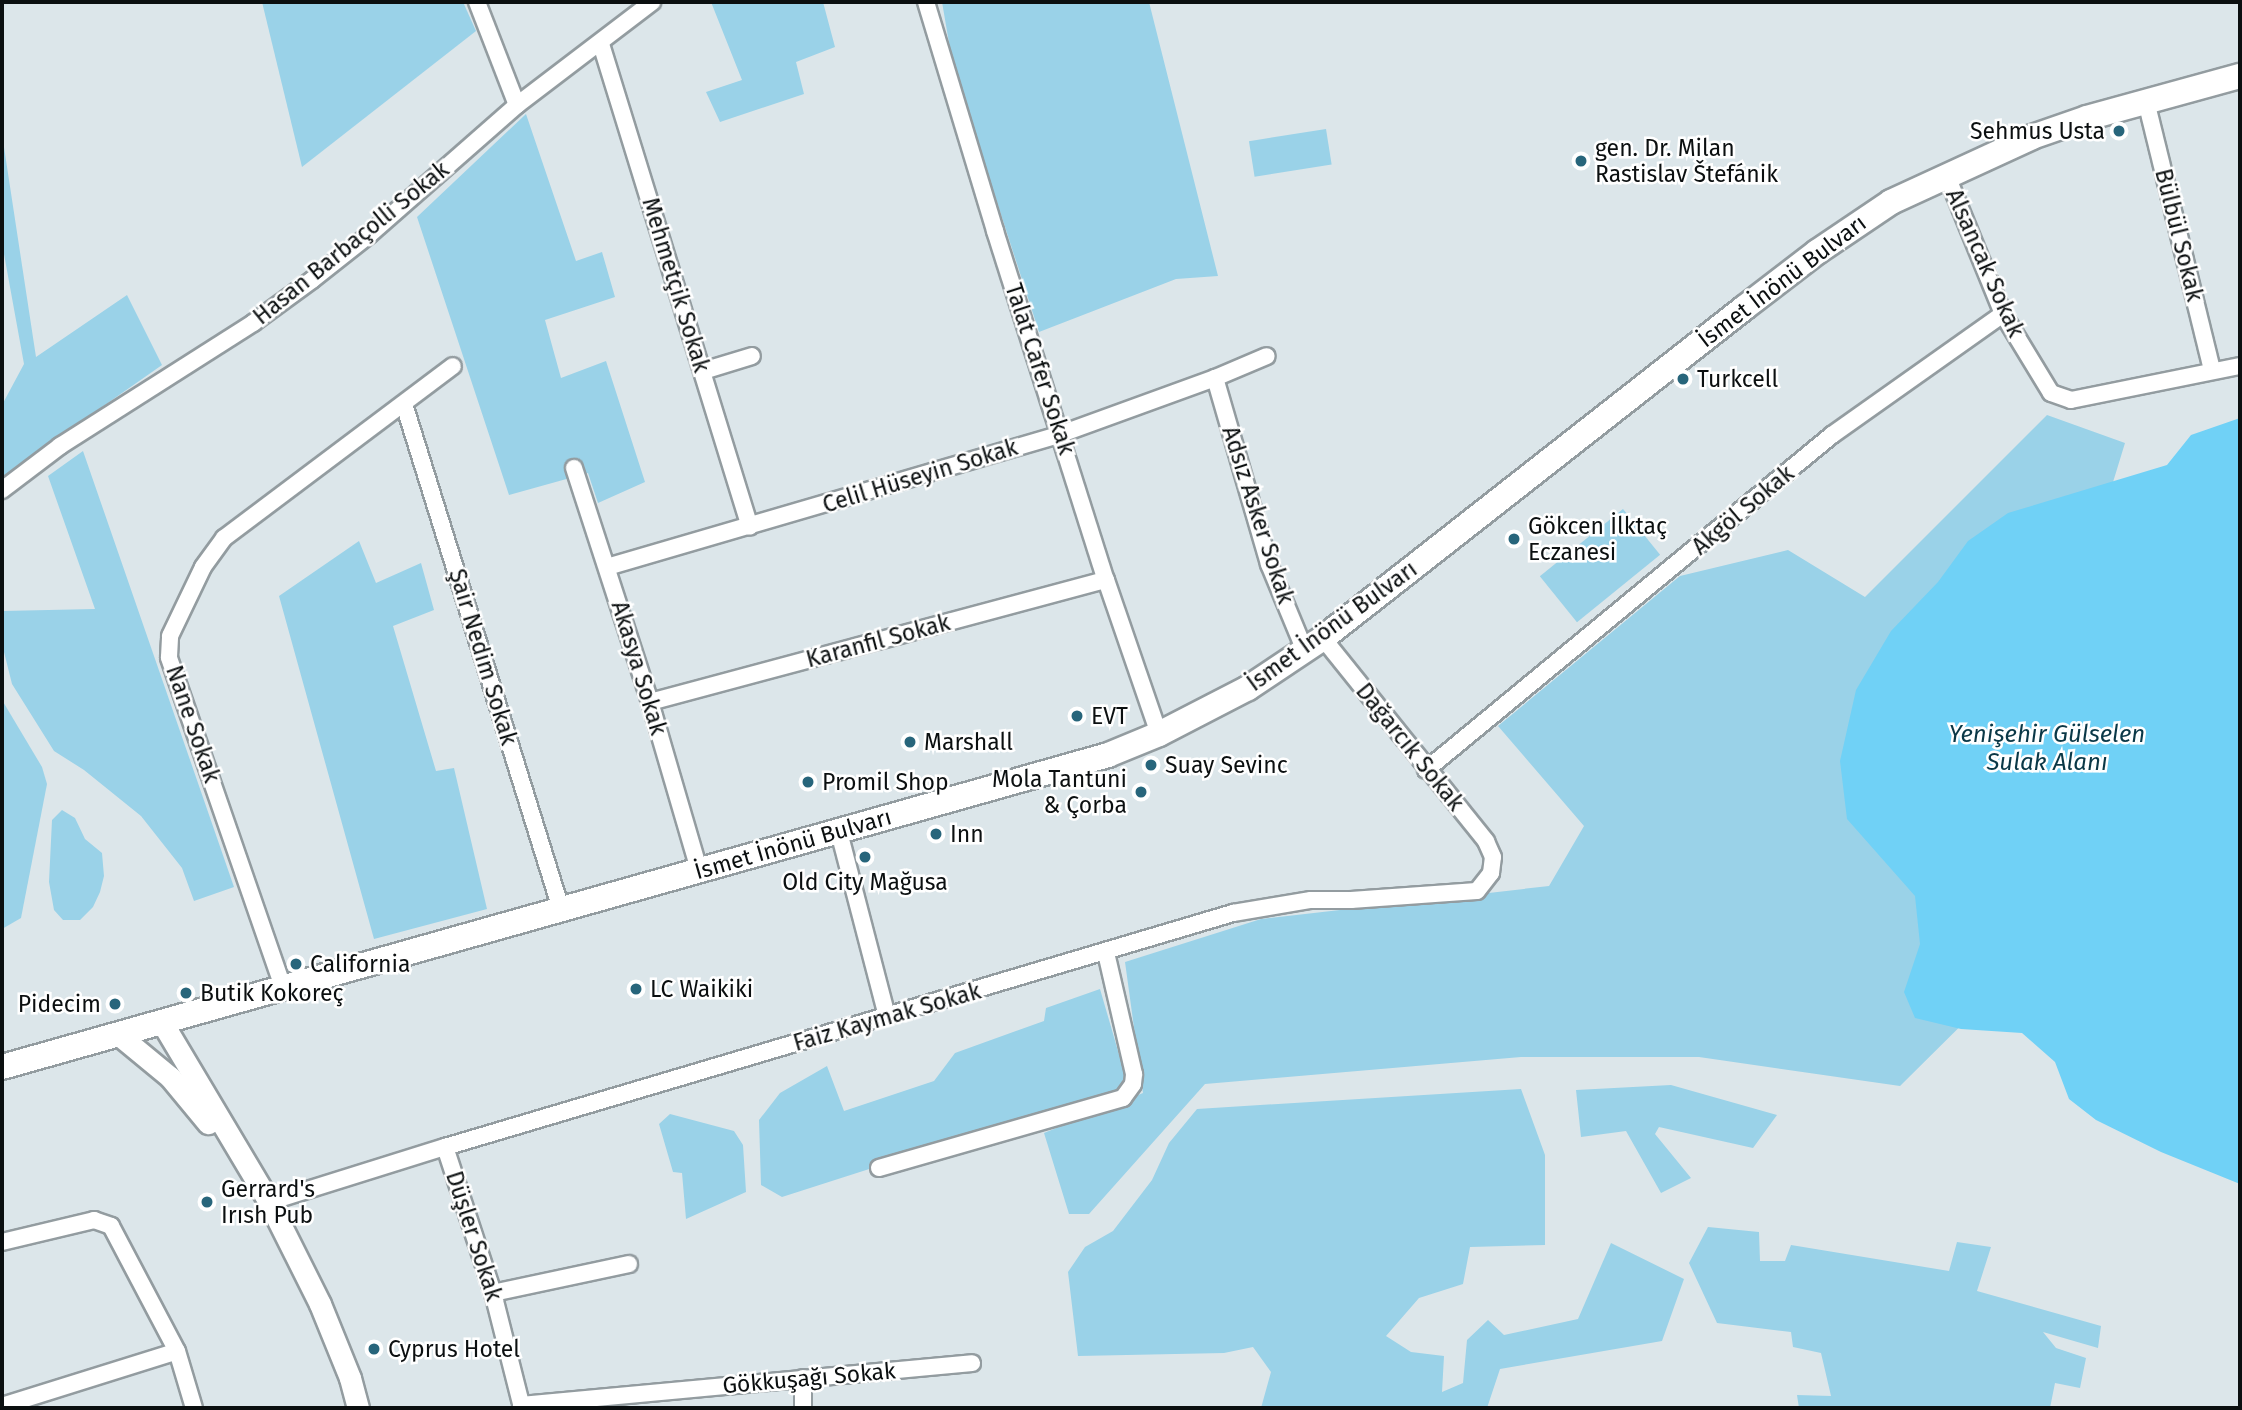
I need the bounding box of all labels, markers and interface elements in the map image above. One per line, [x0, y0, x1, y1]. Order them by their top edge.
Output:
place label: Sehmus Usta [1970, 117, 2105, 145]
marker: Sehmus Usta [2111, 123, 2127, 139]
place label: gen. Dr. Milan Rastislav Štefánik [1595, 134, 1778, 188]
marker: gen. Dr. Milan Rastislav Štefánik [1573, 153, 1589, 169]
street label: Hasan Barbaçolli Sokak [248, 156, 454, 330]
street label: Bülbül Sokak [2149, 166, 2209, 304]
street label: Alsancak Sokak [1940, 185, 2030, 341]
street label: Mehmetçik Sokak [636, 194, 716, 376]
street label: İsmet İnönü Bulvarı [1692, 209, 1872, 353]
street label: Talat Cafer Sokak [999, 280, 1081, 458]
place label: Turkcell [1697, 365, 1778, 393]
marker: Turkcell [1675, 371, 1691, 387]
street label: Adsız Asker Sokak [1216, 423, 1300, 607]
street label: Celil Hüseyin Sokak [819, 433, 1021, 519]
street label: Akgöl Sokak [1687, 459, 1799, 561]
place label: Gökcen İlktaç Eczanesi [1528, 512, 1667, 566]
marker: Gökcen İlktaç Eczanesi [1506, 531, 1522, 547]
street label: İsmet İnönü Bulvarı [1242, 555, 1422, 697]
street label: Şair Nedim Sokak [443, 566, 523, 748]
street label: Akasya Sokak [606, 598, 672, 738]
street label: Karanfil Sokak [803, 609, 953, 673]
street label: Nane Sokak [160, 662, 226, 786]
street label: Dağarcık Sokak [1350, 678, 1470, 816]
place label: EVT [1091, 702, 1128, 730]
marker: EVT [1069, 708, 1085, 724]
water label: Yenişehir Gülselen Sulak Alanı [1949, 721, 2145, 777]
place label: Marshall [924, 728, 1013, 756]
marker: Marshall [902, 734, 918, 750]
place label: Suay Sevinc [1165, 751, 1288, 779]
marker: Suay Sevinc [1143, 757, 1159, 773]
place label: Mola Tantuni & Çorba [992, 765, 1127, 819]
place label: Promil Shop [822, 768, 949, 796]
marker: Promil Shop [800, 774, 816, 790]
marker: Mola Tantuni & Çorba [1133, 784, 1149, 800]
street label: İsmet İnönü Bulvarı [691, 803, 895, 885]
place label: Inn [950, 820, 984, 848]
marker: Inn [928, 826, 944, 842]
marker: Old City Mağusa [857, 849, 873, 865]
place label: Old City Mağusa [782, 868, 948, 896]
place label: California [310, 950, 410, 978]
marker: California [288, 956, 304, 972]
place label: LC Waikiki [650, 975, 753, 1003]
street label: Faiz Kaymak Sokak [790, 977, 984, 1057]
place label: Butik Kokoreç [200, 979, 343, 1007]
marker: LC Waikiki [628, 981, 644, 997]
marker: Butik Kokoreç [178, 985, 194, 1001]
place label: Pidecim [18, 990, 101, 1018]
marker: Pidecim [107, 996, 123, 1012]
street label: Düşler Sokak [440, 1168, 508, 1304]
place label: Gerrard's Irısh Pub [221, 1175, 315, 1229]
marker: Gerrard's Irısh Pub [199, 1194, 215, 1210]
place label: Cyprus Hotel [388, 1335, 520, 1363]
marker: Cyprus Hotel [366, 1341, 382, 1357]
street label: Gökkuşağı Sokak [721, 1357, 897, 1399]

